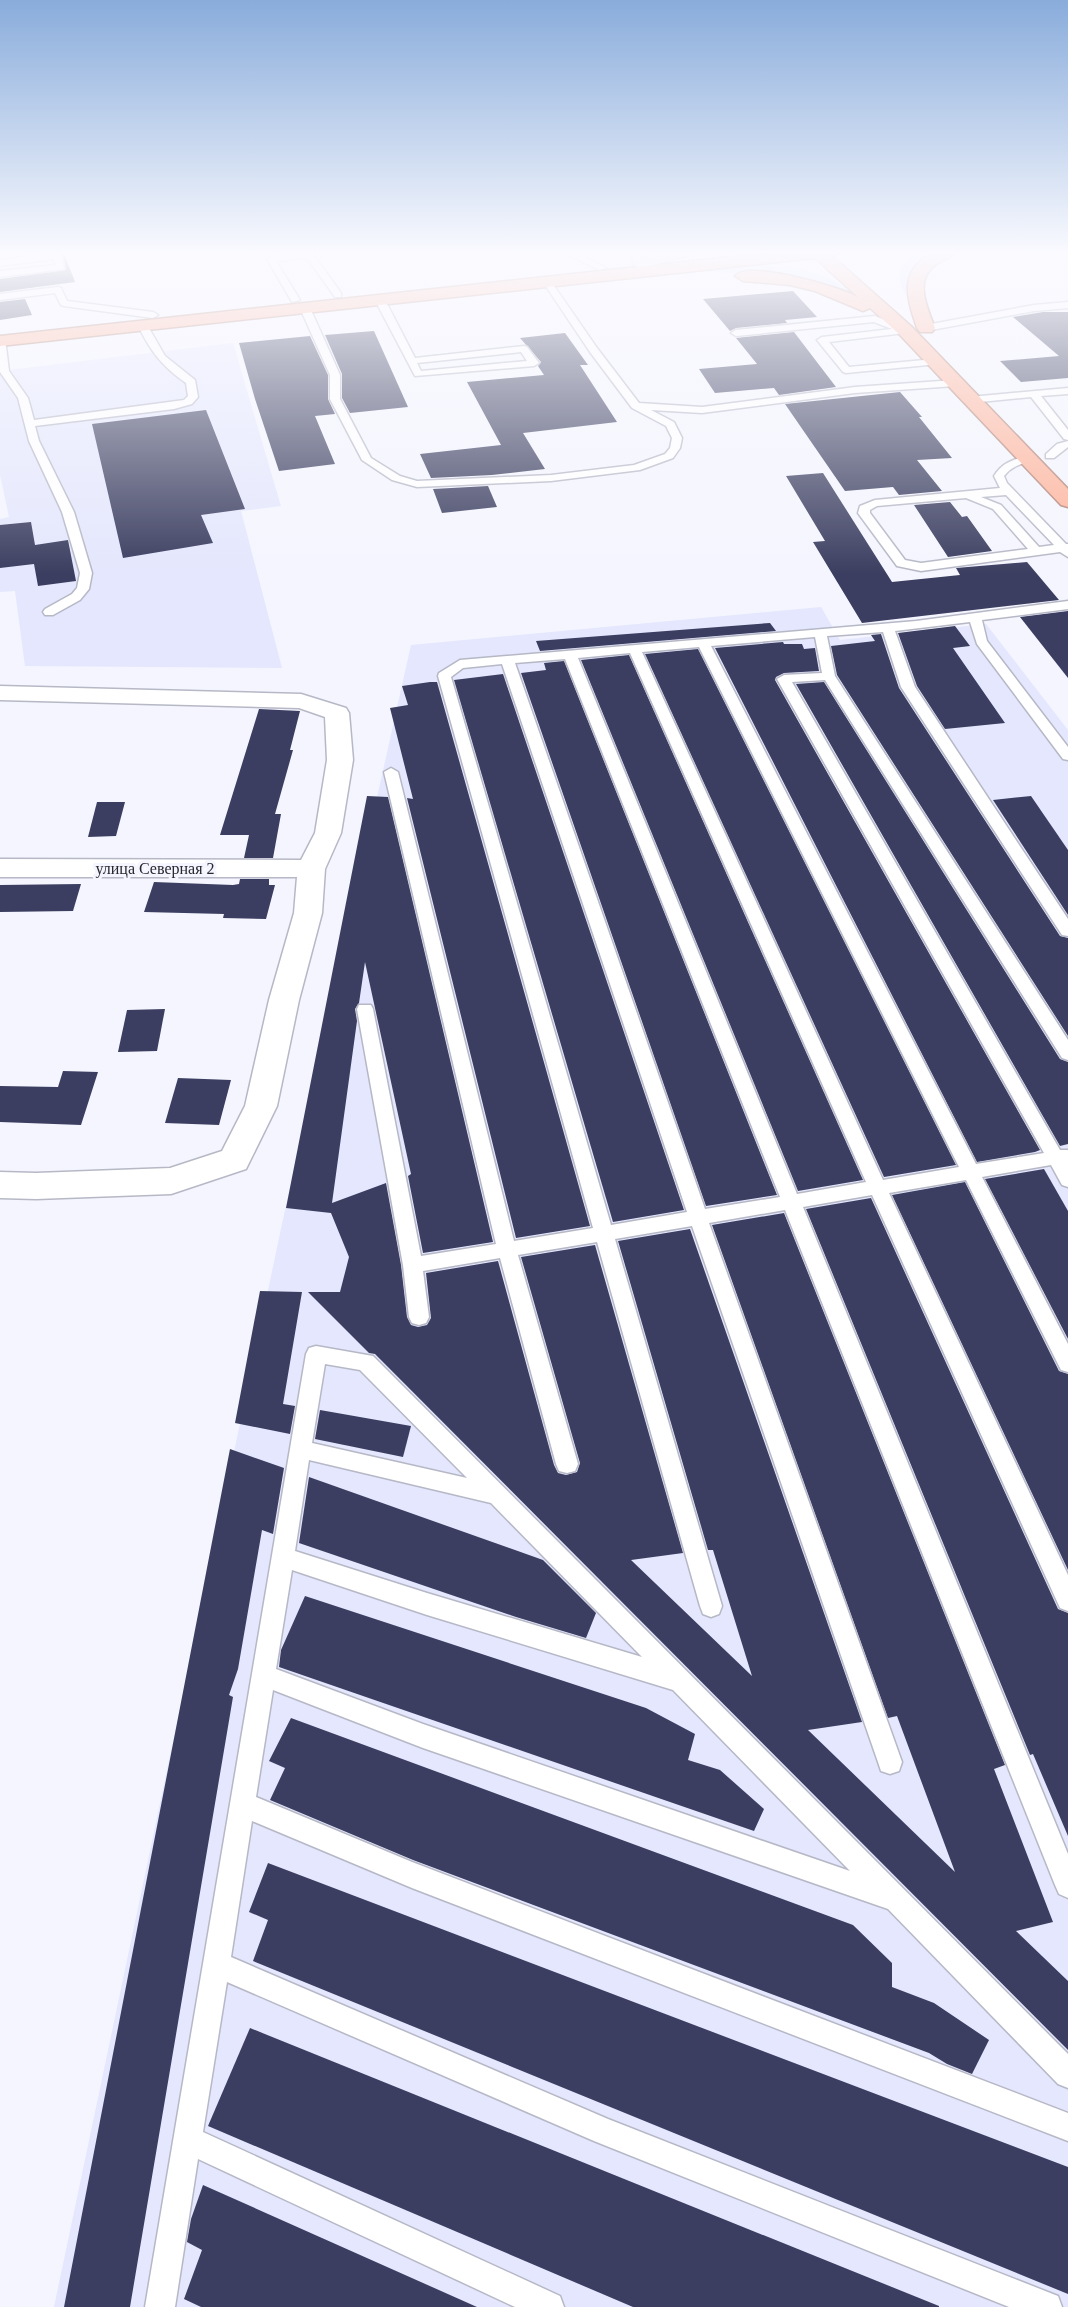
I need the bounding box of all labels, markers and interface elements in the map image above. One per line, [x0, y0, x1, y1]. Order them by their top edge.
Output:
street label: улица Северная 2 [95, 860, 215, 878]

